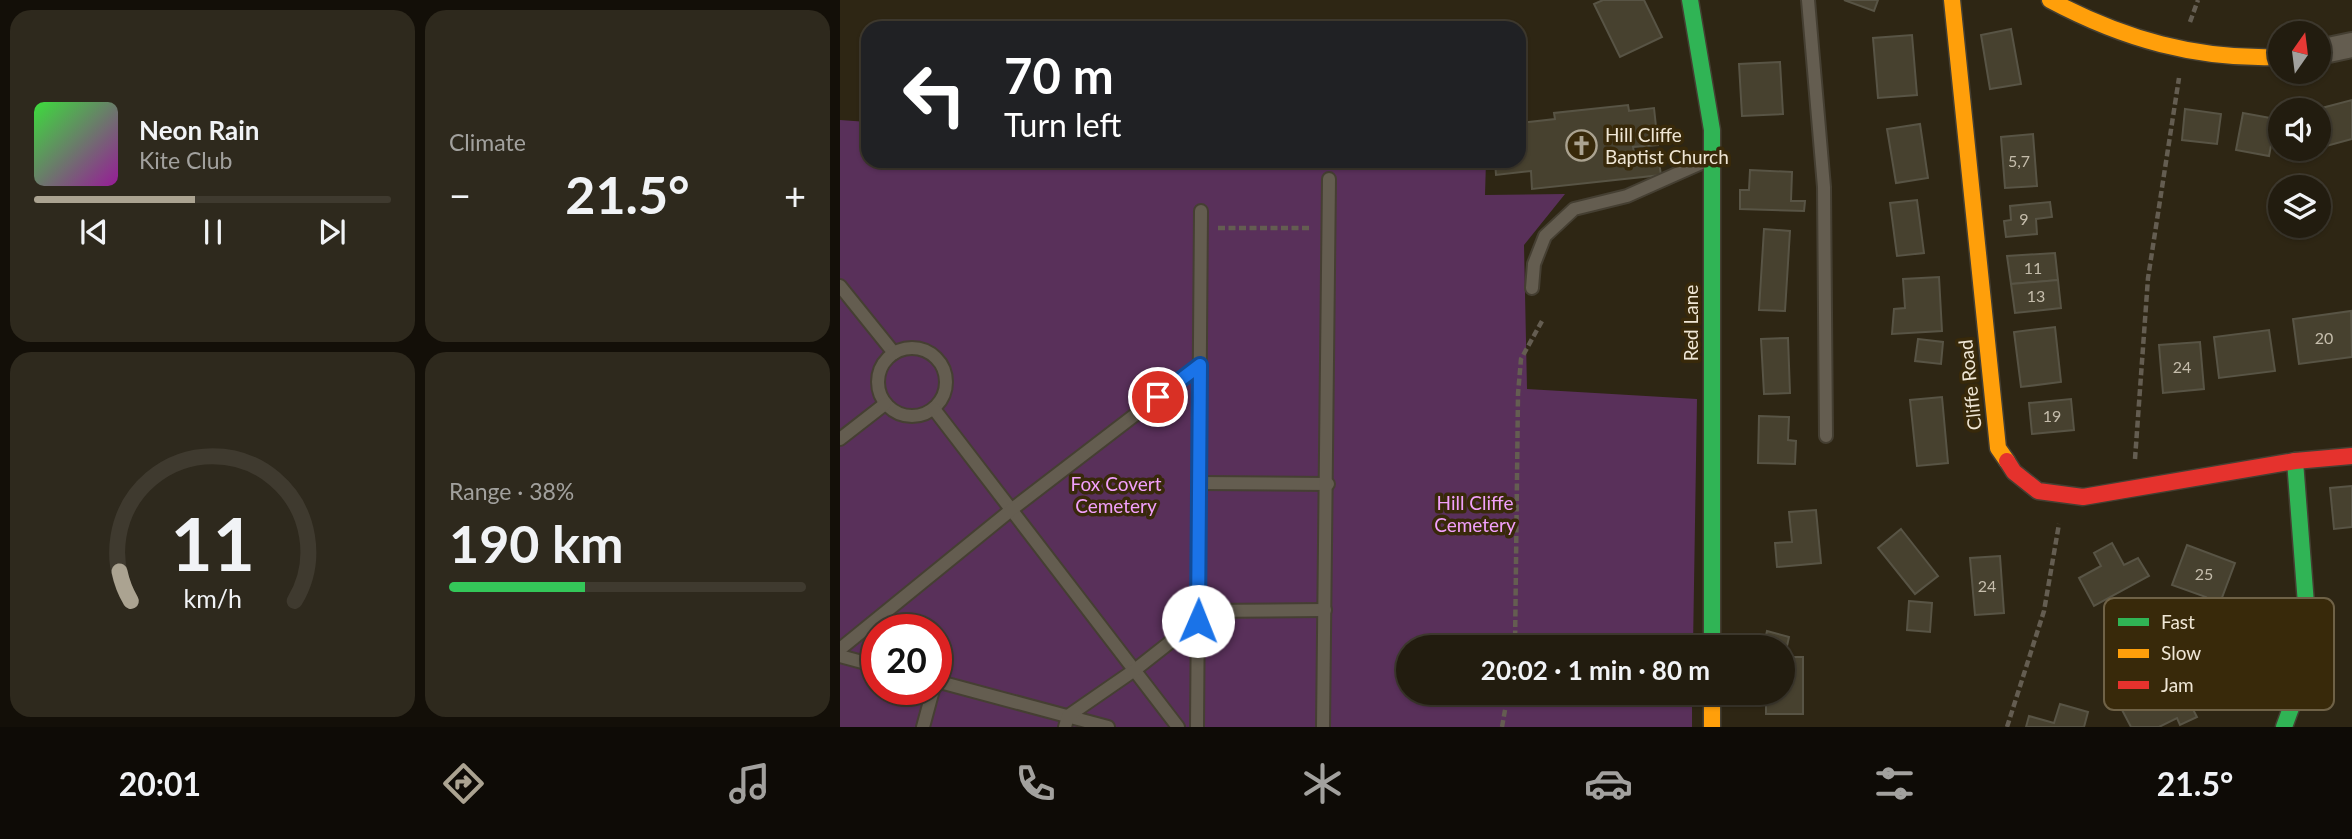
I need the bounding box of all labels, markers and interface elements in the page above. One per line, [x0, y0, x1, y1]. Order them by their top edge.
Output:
north arrow [2268, 21, 2331, 84]
map controls [2268, 21, 2331, 238]
text: 70 m [1004, 46, 1114, 104]
icon: left [889, 49, 980, 140]
button: sound [2268, 98, 2331, 161]
text: Turn left [1004, 105, 1121, 144]
text: Neon Rain [139, 114, 259, 146]
place label: Hill Cliffe Baptist Church [1605, 123, 1729, 168]
text: Climate [449, 128, 526, 156]
church icon: Hill Cliffe Baptist Church [1565, 129, 1599, 163]
text: Kite Club [139, 146, 232, 174]
house number: 5,7 [2008, 151, 2030, 170]
text: 21.5° [565, 163, 690, 225]
text: − [449, 172, 471, 218]
text: + [784, 172, 806, 218]
button: layers [2268, 175, 2331, 238]
house number: 9 [2019, 209, 2029, 228]
icon: previous [75, 213, 113, 251]
icon: pause [194, 213, 232, 251]
icon: next [313, 213, 351, 251]
house number: 11 [2024, 258, 2042, 277]
street label: Red Lane [1679, 285, 1702, 361]
house number: 13 [2027, 286, 2045, 305]
house number: 20 [2315, 328, 2333, 347]
street label: Cliffe Road [1953, 339, 1986, 432]
house number: 24 [2173, 357, 2191, 376]
pin [1128, 367, 1188, 427]
icon: arrive [1139, 378, 1177, 416]
house number: 19 [2043, 406, 2061, 425]
park label: Fox Covert Cemetery [1071, 472, 1162, 517]
text: Range · 38% [449, 477, 574, 505]
park label: Hill Cliffe Cemetery [1434, 491, 1516, 536]
text: 11 [170, 499, 255, 587]
text: 190 km [449, 512, 623, 574]
house number: 25 [2195, 564, 2213, 583]
house number: 24 [1978, 576, 1996, 595]
text: km/h [183, 582, 242, 612]
position arrow [1161, 584, 1235, 658]
legend [2104, 598, 2334, 710]
text: Fast [2161, 610, 2195, 633]
speed limit sign: 20 [861, 614, 952, 705]
text: Slow [2161, 641, 2201, 664]
text: 20:02 · 1 min · 80 m [1481, 654, 1710, 686]
text: Jam [2161, 673, 2194, 696]
icon: directions [439, 759, 488, 808]
icon: music [725, 759, 774, 808]
icon: phone [1011, 759, 1060, 808]
icon: climate [1298, 759, 1347, 808]
icon: car [1584, 759, 1633, 808]
icon: filters [1870, 759, 1919, 808]
text: 20:01 [119, 764, 201, 803]
text: 21.5° [2157, 764, 2233, 803]

